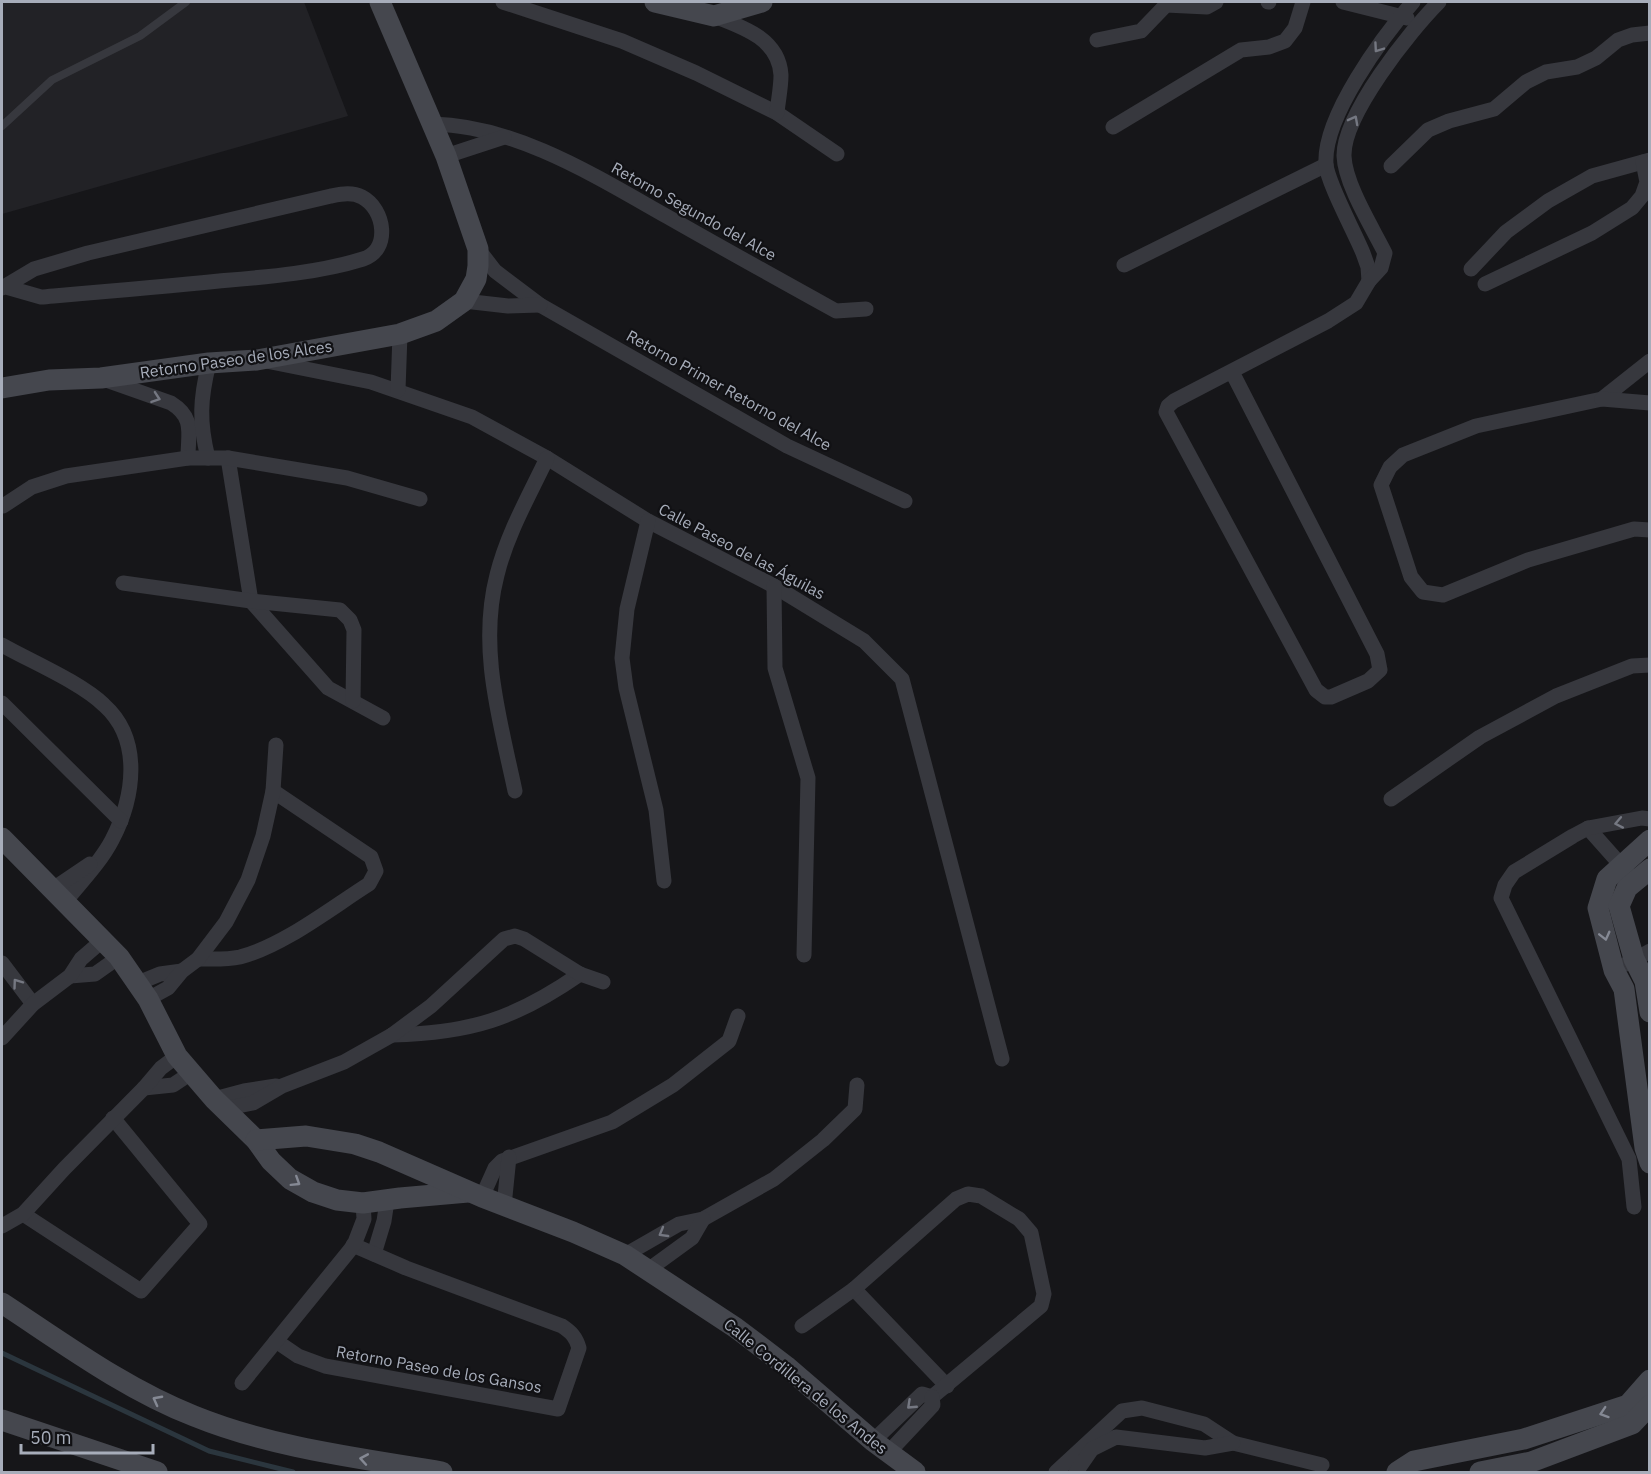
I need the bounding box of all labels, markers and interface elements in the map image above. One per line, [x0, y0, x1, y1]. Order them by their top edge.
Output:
one-way arrow [1374, 42, 1385, 53]
one-way arrow [1347, 116, 1358, 126]
street label: Retorno Segundo del Alce [608, 157, 780, 265]
street label: Retorno Primer Retorno del Alce [623, 325, 835, 455]
street label: Retorno Paseo de los Alces [138, 336, 334, 382]
one-way arrow [150, 391, 161, 403]
street label: Calle Paseo de las Águilas [655, 498, 829, 603]
one-way arrow [1614, 816, 1623, 828]
one-way arrow [1598, 930, 1611, 940]
one-way arrow [13, 979, 24, 990]
one-way arrow [290, 1174, 300, 1186]
one-way arrow [659, 1226, 669, 1237]
street label: Calle Cordillera de los Andes [720, 1314, 892, 1458]
street label: Retorno Paseo de los Gansos [335, 1341, 543, 1397]
one-way arrow [153, 1396, 163, 1407]
one-way arrow [907, 1398, 917, 1409]
one-way arrow [1599, 1406, 1610, 1418]
scale bar [21, 1417, 153, 1455]
text: 50 m [30, 1426, 72, 1449]
one-way arrow [359, 1453, 369, 1466]

